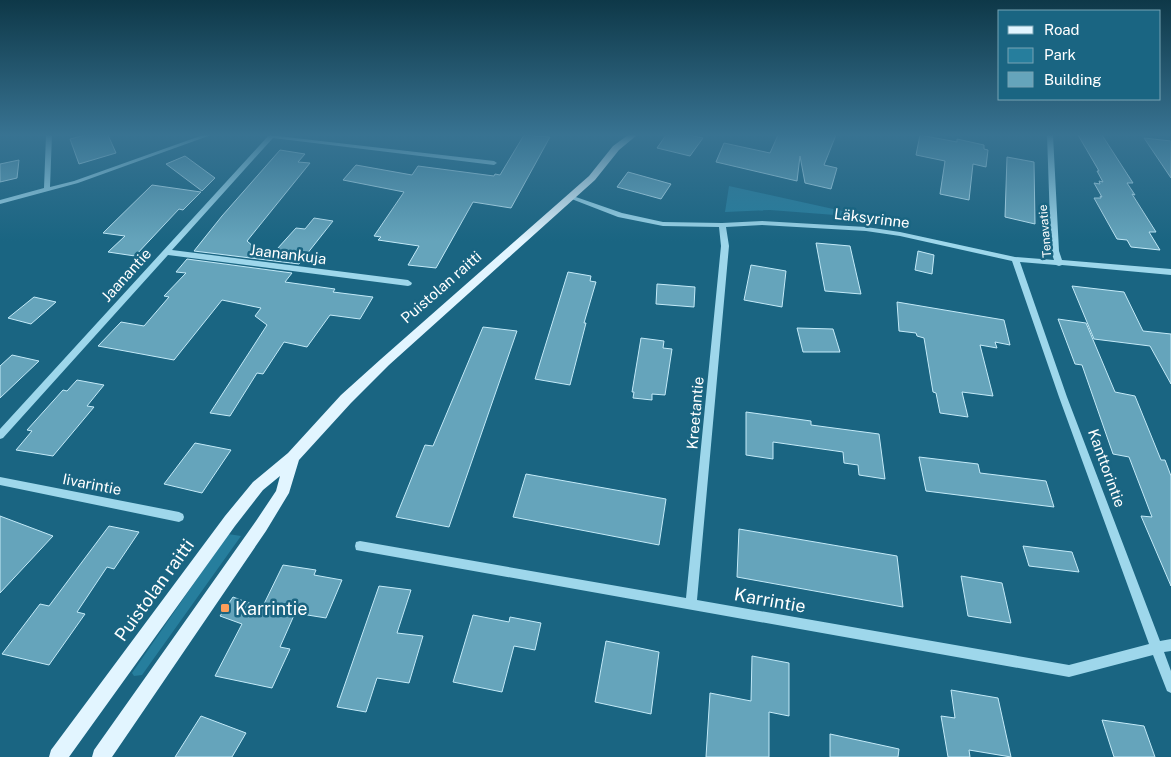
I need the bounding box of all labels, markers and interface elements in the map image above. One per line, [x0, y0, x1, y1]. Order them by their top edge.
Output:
legend [998, 10, 1161, 100]
text: Road [1044, 21, 1080, 38]
text: Park [1044, 46, 1076, 63]
text: Building [1044, 71, 1102, 88]
street label: Tenavatie [1036, 204, 1054, 258]
street label: Läksyrinne [833, 205, 911, 231]
street label: Jaanankuja [249, 241, 327, 267]
street label: Jaanantie [98, 245, 154, 305]
street label: Puistolan raitti [397, 248, 485, 326]
street label: Kreetantie [683, 376, 707, 450]
street label: Kanttorintie [1085, 427, 1129, 509]
street label: Iivarintie [61, 470, 123, 498]
street label: Puistolan raitti [110, 535, 198, 645]
street label: Karrintie [733, 583, 807, 617]
place label: Karrintie [235, 598, 307, 619]
marker: Karrintie [219, 602, 231, 614]

